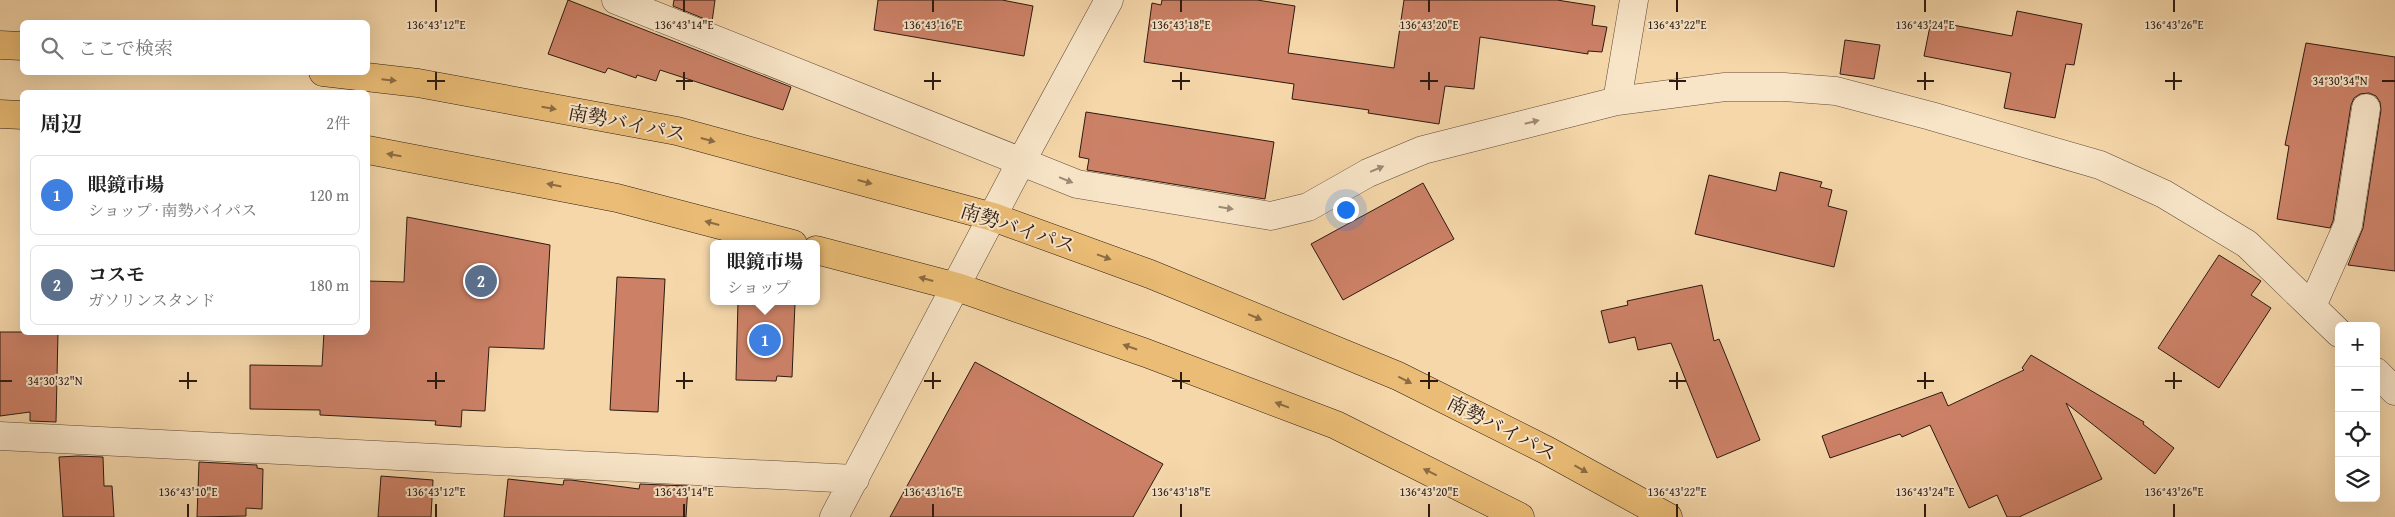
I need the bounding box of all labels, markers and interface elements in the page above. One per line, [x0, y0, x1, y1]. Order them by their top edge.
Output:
text: 136°43'12"E [406, 16, 466, 33]
text: 136°43'14"E [654, 16, 714, 33]
text: 136°43'16"E [903, 16, 963, 33]
text: 136°43'18"E [1151, 16, 1211, 33]
text: 136°43'20"E [1399, 16, 1459, 33]
text: 136°43'22"E [1647, 16, 1707, 33]
text: 136°43'24"E [1895, 16, 1955, 33]
text: 136°43'26"E [2144, 16, 2204, 33]
search box [20, 20, 370, 75]
icon: search [38, 34, 66, 62]
text: ここで検索 [78, 34, 173, 62]
text: 34°30'34"N [2312, 72, 2368, 89]
one-way arrow [381, 76, 397, 84]
street label: 南勢バイパス [566, 97, 689, 148]
one-way arrow [541, 104, 557, 112]
text: 周辺 [40, 108, 82, 139]
text: 2件 [326, 111, 350, 135]
one-way arrow [1524, 118, 1540, 126]
one-way arrow [701, 136, 716, 144]
one-way arrow [386, 150, 402, 158]
one-way arrow [1370, 165, 1385, 173]
text: 眼鏡市場 [88, 170, 164, 198]
one-way arrow [1059, 176, 1074, 184]
one-way arrow [857, 178, 872, 186]
one-way arrow [545, 181, 561, 189]
text: 1 [53, 183, 61, 207]
text: 120 m [309, 183, 349, 207]
street label: 南勢バイパス [957, 195, 1080, 260]
your location [1333, 197, 1359, 223]
text: ショップ · 南勢バイパス [88, 198, 257, 222]
one-way arrow [1218, 205, 1234, 213]
one-way arrow [704, 218, 719, 226]
popup [710, 240, 820, 305]
text: 眼鏡市場 [727, 247, 803, 275]
one-way arrow [1097, 254, 1112, 261]
text: コスモ [88, 260, 145, 288]
pin: 2 [465, 262, 497, 300]
text: 2 [53, 273, 61, 297]
text: 180 m [309, 273, 349, 297]
text: ショップ [727, 275, 791, 299]
one-way arrow [919, 275, 934, 283]
text: ガソリンスタンド [88, 288, 216, 312]
one-way arrow [1248, 314, 1262, 322]
pin: 1 [749, 321, 781, 359]
map controls [2335, 322, 2380, 502]
button: + [2335, 322, 2380, 367]
one-way arrow [1122, 343, 1137, 351]
button: − [2335, 367, 2380, 412]
text: 34°30'32"N [27, 372, 83, 389]
one-way arrow [1398, 376, 1413, 384]
street label: 南勢バイパス [1442, 387, 1562, 468]
one-way arrow [1275, 400, 1289, 408]
button: locate [2335, 412, 2380, 457]
button: layers [2335, 457, 2380, 502]
one-way arrow [1575, 465, 1588, 474]
one-way arrow [1423, 468, 1437, 476]
text: 136°43'10"E [158, 483, 218, 500]
text: 136°43'12"E [406, 483, 466, 500]
text: 136°43'14"E [654, 483, 714, 500]
text: 136°43'16"E [903, 483, 963, 500]
text: 136°43'18"E [1151, 483, 1211, 500]
text: 136°43'20"E [1399, 483, 1459, 500]
text: 136°43'22"E [1647, 483, 1707, 500]
text: 136°43'24"E [1895, 483, 1955, 500]
text: 136°43'26"E [2144, 483, 2204, 500]

